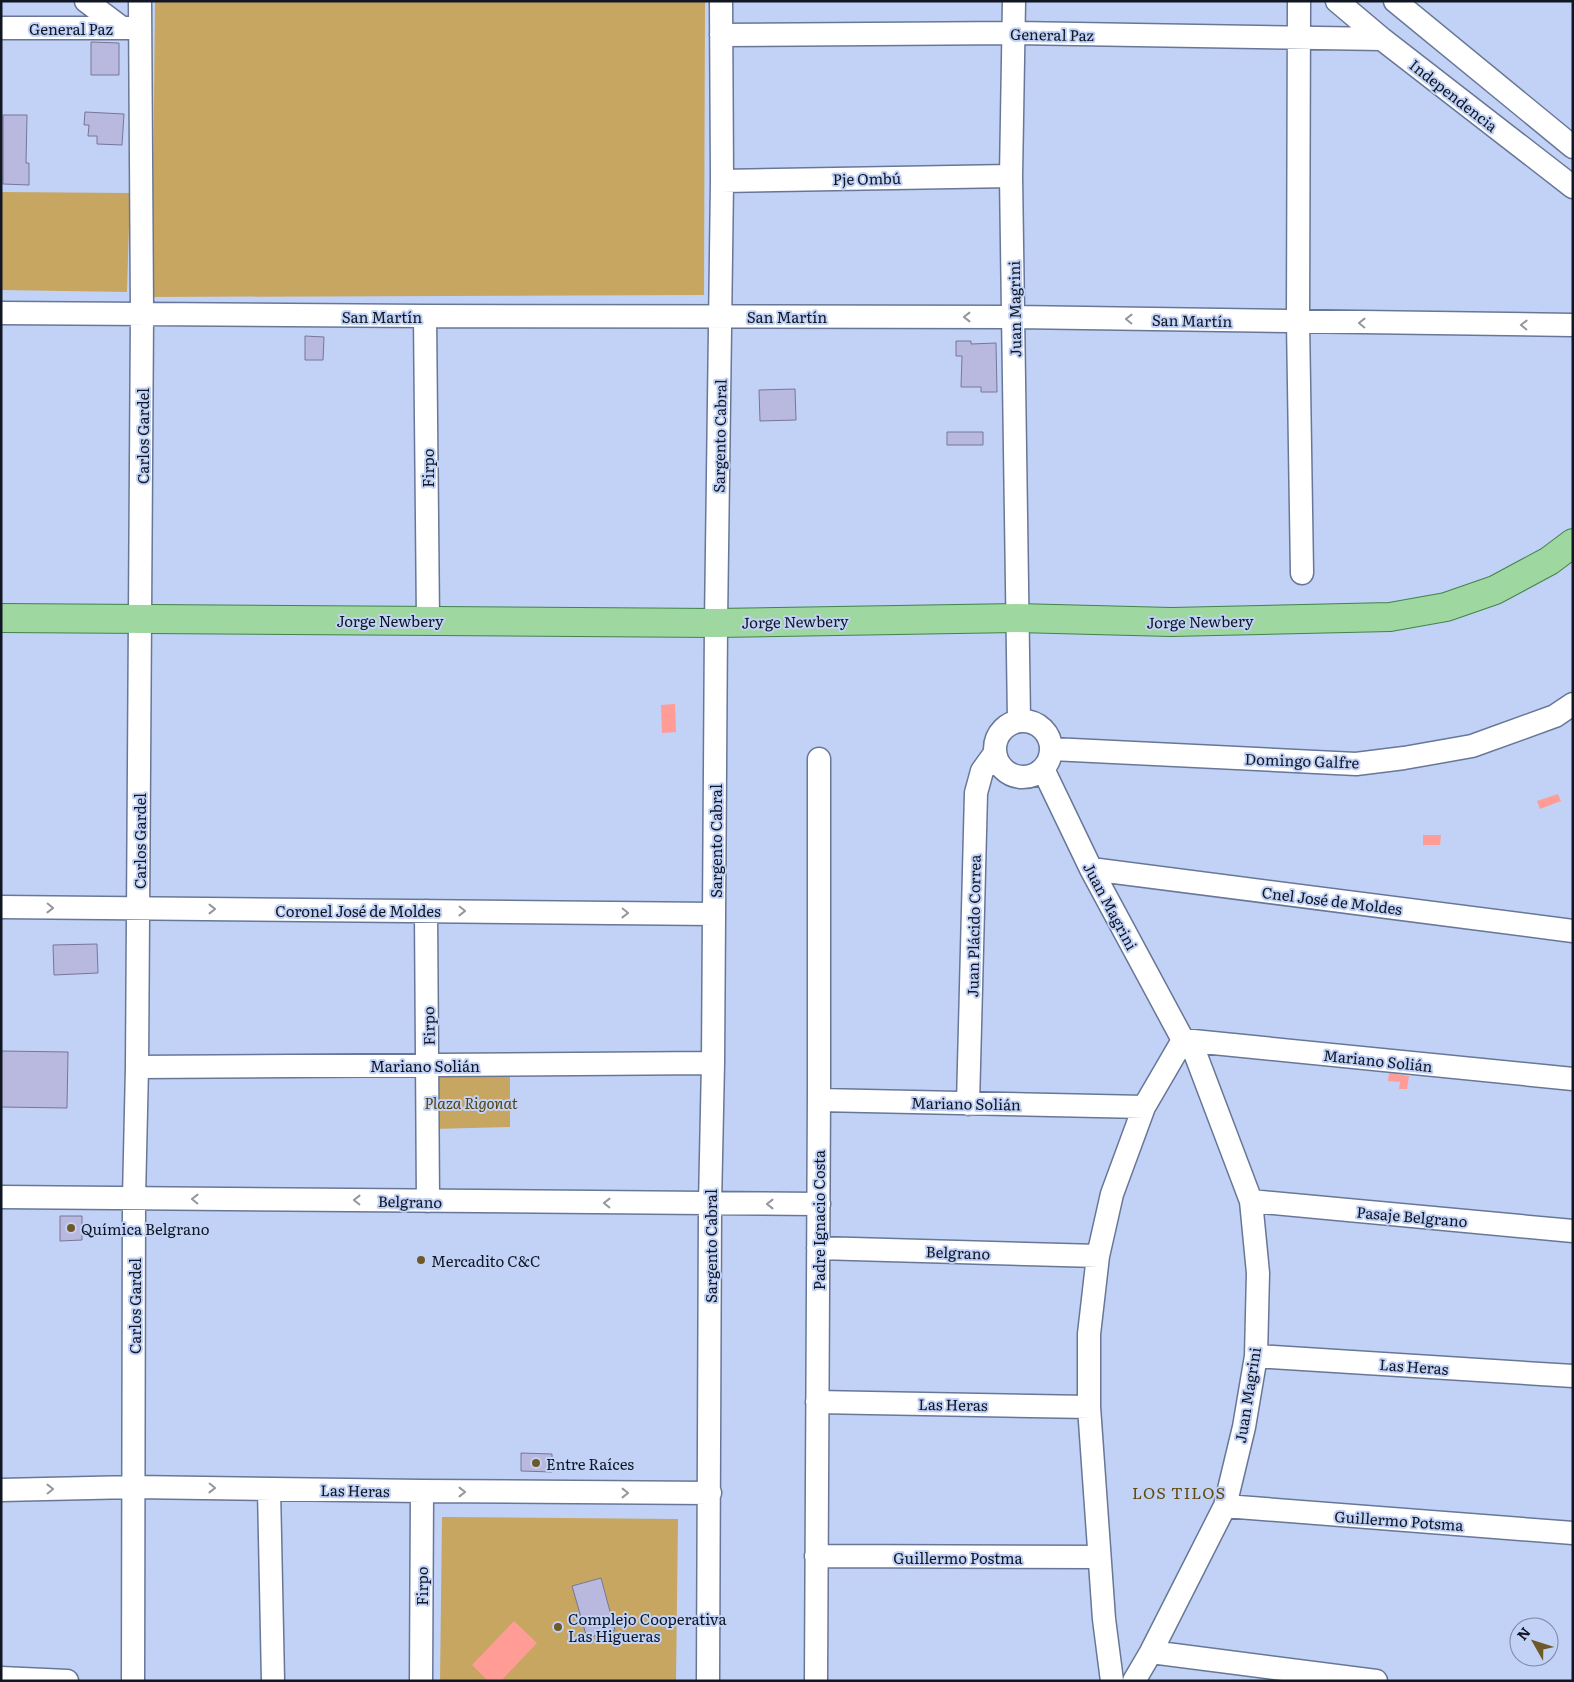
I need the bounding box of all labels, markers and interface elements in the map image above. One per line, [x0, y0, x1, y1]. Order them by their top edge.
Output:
street label: General Paz [29, 17, 113, 40]
street label: General Paz [1010, 22, 1094, 46]
street label: Independencia [1405, 53, 1504, 137]
street label: Pje Ombú [833, 166, 902, 190]
street label: Juan Magrini [1002, 261, 1026, 357]
street label: San Martín [342, 305, 422, 328]
street label: San Martín [747, 305, 827, 328]
street label: San Martín [1152, 308, 1232, 332]
one-way arrow [962, 312, 970, 322]
one-way arrow [1125, 314, 1132, 324]
one-way arrow [1357, 318, 1365, 328]
one-way arrow [1520, 320, 1528, 330]
street label: Sargento Cabral [707, 379, 731, 493]
street label: Carlos Gardel [131, 388, 154, 484]
street label: Firpo [416, 448, 439, 488]
street label: Jorge Newbery [336, 609, 444, 632]
street label: Jorge Newbery [741, 609, 849, 633]
street label: Jorge Newbery [1146, 609, 1254, 633]
street label: Domingo Galfre [1244, 747, 1360, 773]
street label: Sargento Cabral [704, 784, 727, 898]
street label: Carlos Gardel [128, 793, 151, 889]
street label: Juan Plácido Correa [960, 854, 986, 998]
street label: Juan Magrini [1078, 858, 1144, 954]
street label: Cnel José de Moldes [1261, 880, 1404, 920]
street label: Coronel José de Moldes [275, 899, 441, 922]
one-way arrow [46, 903, 54, 913]
one-way arrow [209, 904, 217, 914]
one-way arrow [459, 906, 467, 916]
one-way arrow [622, 908, 629, 918]
street label: Firpo [416, 1006, 440, 1046]
street label: Mariano Solián [1322, 1043, 1434, 1077]
street label: Mariano Solián [370, 1054, 480, 1077]
park label: Plaza Rigonat [424, 1091, 518, 1114]
street label: Mariano Solián [911, 1091, 1021, 1115]
street label: Padre Ignacio Costa [807, 1149, 830, 1290]
street label: Belgrano [378, 1189, 443, 1213]
street label: Sargento Cabral [699, 1189, 722, 1303]
one-way arrow [191, 1193, 199, 1204]
one-way arrow [353, 1195, 361, 1205]
one-way arrow [603, 1198, 611, 1208]
one-way arrow [766, 1199, 774, 1209]
street label: Pasaje Belgrano [1355, 1200, 1469, 1232]
place label: Química Belgrano [81, 1217, 210, 1240]
marker: Química Belgrano [65, 1222, 77, 1234]
street label: Belgrano [925, 1239, 991, 1265]
place label: Mercadito C&C [431, 1249, 540, 1272]
marker: Mercadito C&C [415, 1254, 427, 1266]
street label: Carlos Gardel [123, 1258, 146, 1354]
street label: Juan Magrini [1228, 1346, 1266, 1444]
street label: Las Heras [1379, 1352, 1450, 1380]
street label: Las Heras [918, 1392, 988, 1416]
place label: Entre Raíces [546, 1452, 634, 1475]
marker: Entre Raíces [530, 1457, 542, 1469]
street label: Las Heras [320, 1478, 390, 1502]
district label: LOS TILOS [1132, 1480, 1226, 1504]
one-way arrow [46, 1483, 54, 1494]
one-way arrow [209, 1483, 217, 1493]
one-way arrow [459, 1487, 467, 1497]
one-way arrow [621, 1487, 629, 1498]
street label: Guillermo Potsma [1334, 1504, 1465, 1536]
street label: Guillermo Postma [893, 1546, 1024, 1569]
street label: Firpo [410, 1566, 433, 1606]
place label: Complejo Cooperativa Las Higueras [568, 1607, 727, 1647]
north arrow [1509, 1617, 1559, 1667]
marker: Complejo Cooperativa Las Higueras [552, 1621, 564, 1633]
text: N [1512, 1622, 1535, 1644]

